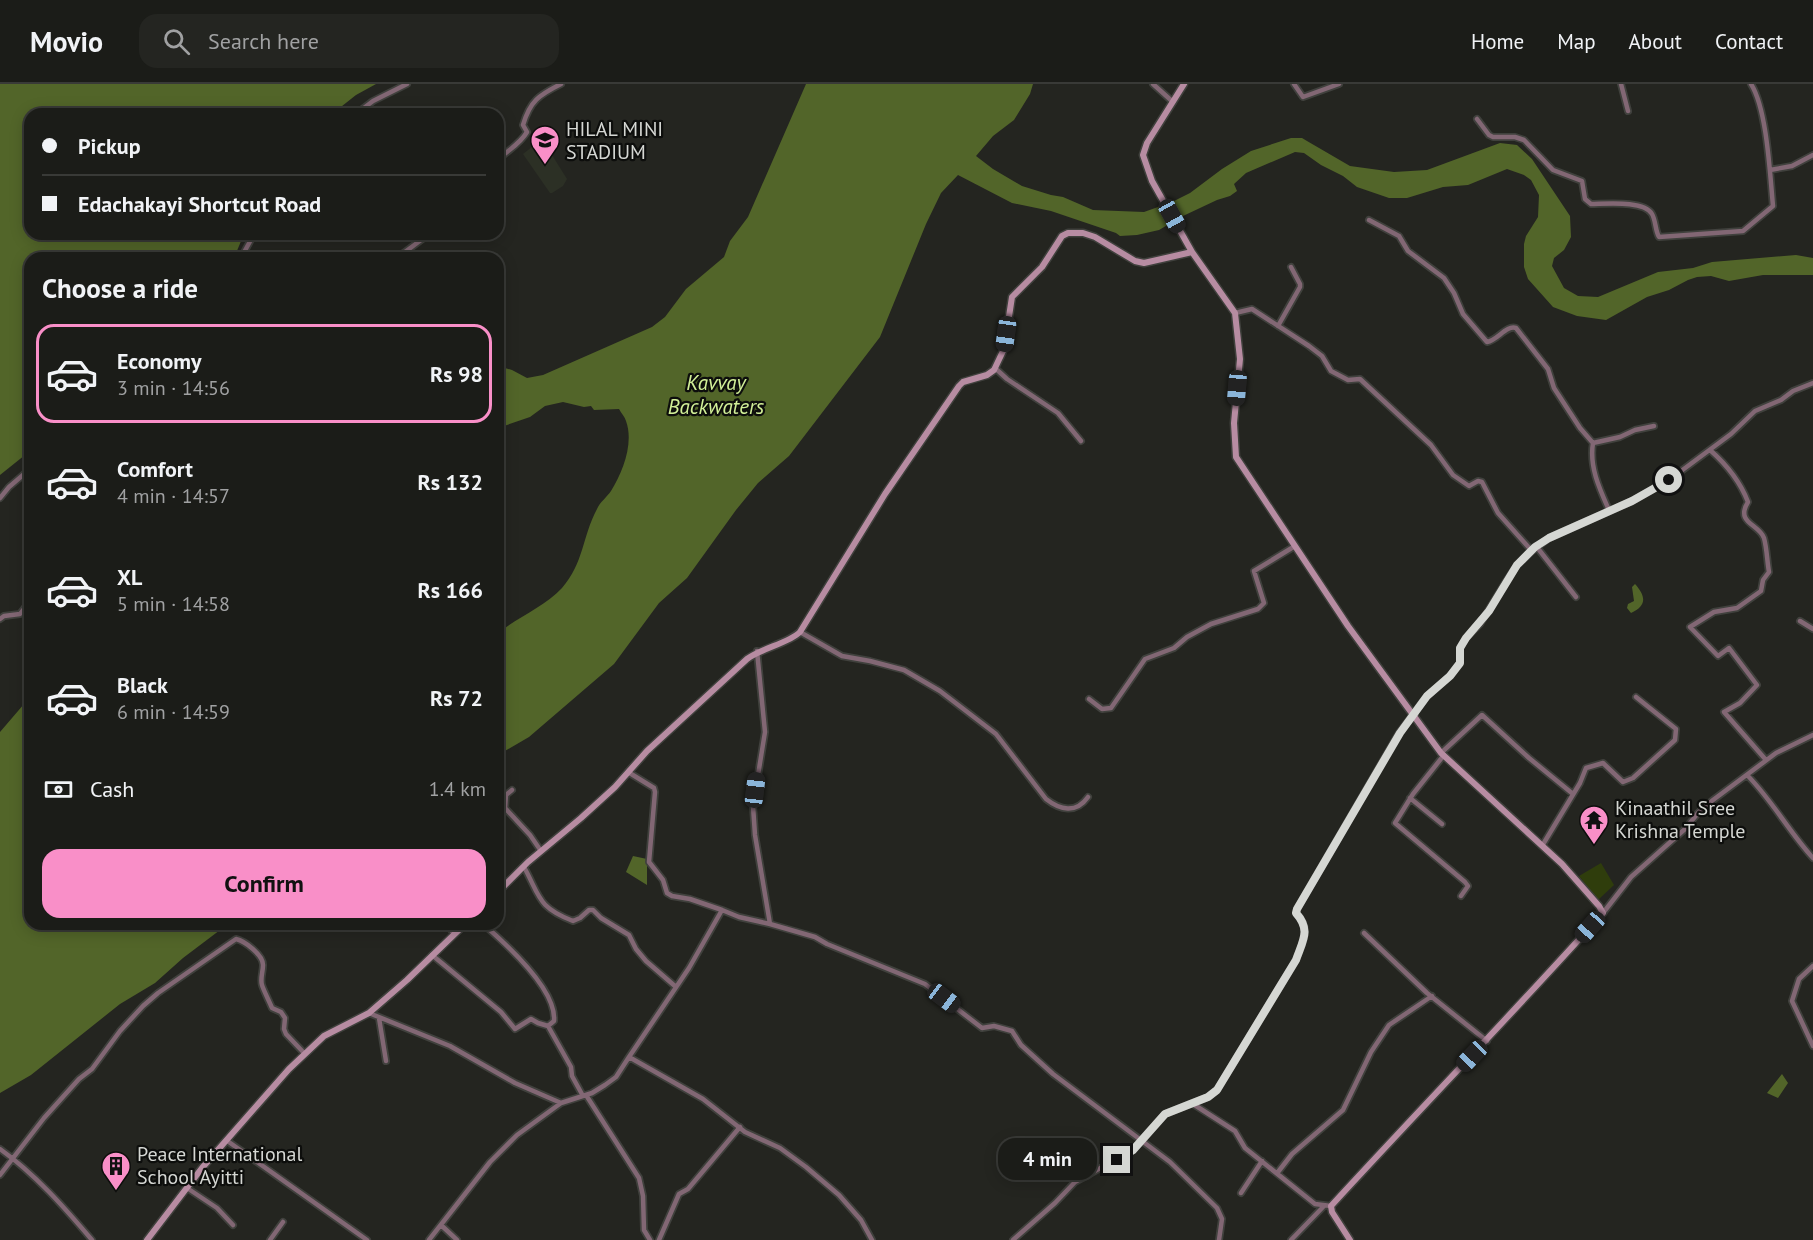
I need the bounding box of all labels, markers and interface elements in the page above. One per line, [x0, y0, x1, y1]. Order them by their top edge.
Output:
search box [139, 14, 559, 68]
text: Movio [30, 23, 103, 60]
icon: search [160, 25, 193, 58]
text: Search here [208, 27, 319, 55]
text: Home [1471, 28, 1524, 55]
text: Map [1557, 28, 1596, 55]
text: About [1629, 28, 1682, 55]
text: Contact [1715, 28, 1783, 55]
place label: HILAL MINI STADIUM [566, 116, 663, 165]
school or university icon: HILAL MINI STADIUM [529, 124, 561, 166]
text: Pickup [78, 132, 141, 160]
text: Edachakayi Shortcut Road [78, 190, 321, 218]
car [1155, 196, 1189, 236]
text: Choose a ride [42, 271, 198, 305]
car [995, 315, 1017, 353]
icon: car [45, 347, 99, 401]
text: Economy [117, 347, 201, 375]
text: Rs 98 [430, 360, 483, 388]
water label: Kavvay Backwaters [668, 369, 765, 420]
car [1226, 369, 1248, 407]
text: 3 min · 14:56 [117, 375, 230, 401]
icon: car [45, 455, 99, 509]
text: Comfort [117, 455, 193, 483]
route start [1655, 466, 1682, 493]
text: Rs 132 [417, 468, 483, 496]
text: 4 min · 14:57 [117, 483, 230, 509]
icon: car [45, 563, 99, 617]
text: XL [117, 563, 142, 591]
text: Rs 166 [417, 576, 483, 604]
text: 5 min · 14:58 [117, 591, 230, 617]
icon: car [45, 671, 99, 725]
text: Black [117, 671, 168, 699]
text: Rs 72 [430, 684, 483, 712]
text: 6 min · 14:59 [117, 699, 230, 725]
car [744, 771, 766, 809]
icon: cash [42, 773, 75, 806]
text: Cash [90, 775, 134, 803]
text: 1.4 km [429, 776, 486, 802]
place label: Kinaathil Sree Krishna Temple [1615, 795, 1746, 844]
temple icon: Kinaathil Sree Krishna Temple [1578, 804, 1610, 846]
button: Confirm [42, 849, 486, 918]
car [1571, 908, 1609, 946]
car [924, 980, 964, 1016]
car [1453, 1037, 1491, 1075]
callout: 4 min [997, 1139, 1096, 1181]
place label: Peace International School Ayitti [137, 1141, 302, 1190]
text: 4 min [1023, 1146, 1072, 1172]
route end [1103, 1146, 1130, 1173]
building icon: Peace International School Ayitti [100, 1150, 132, 1192]

